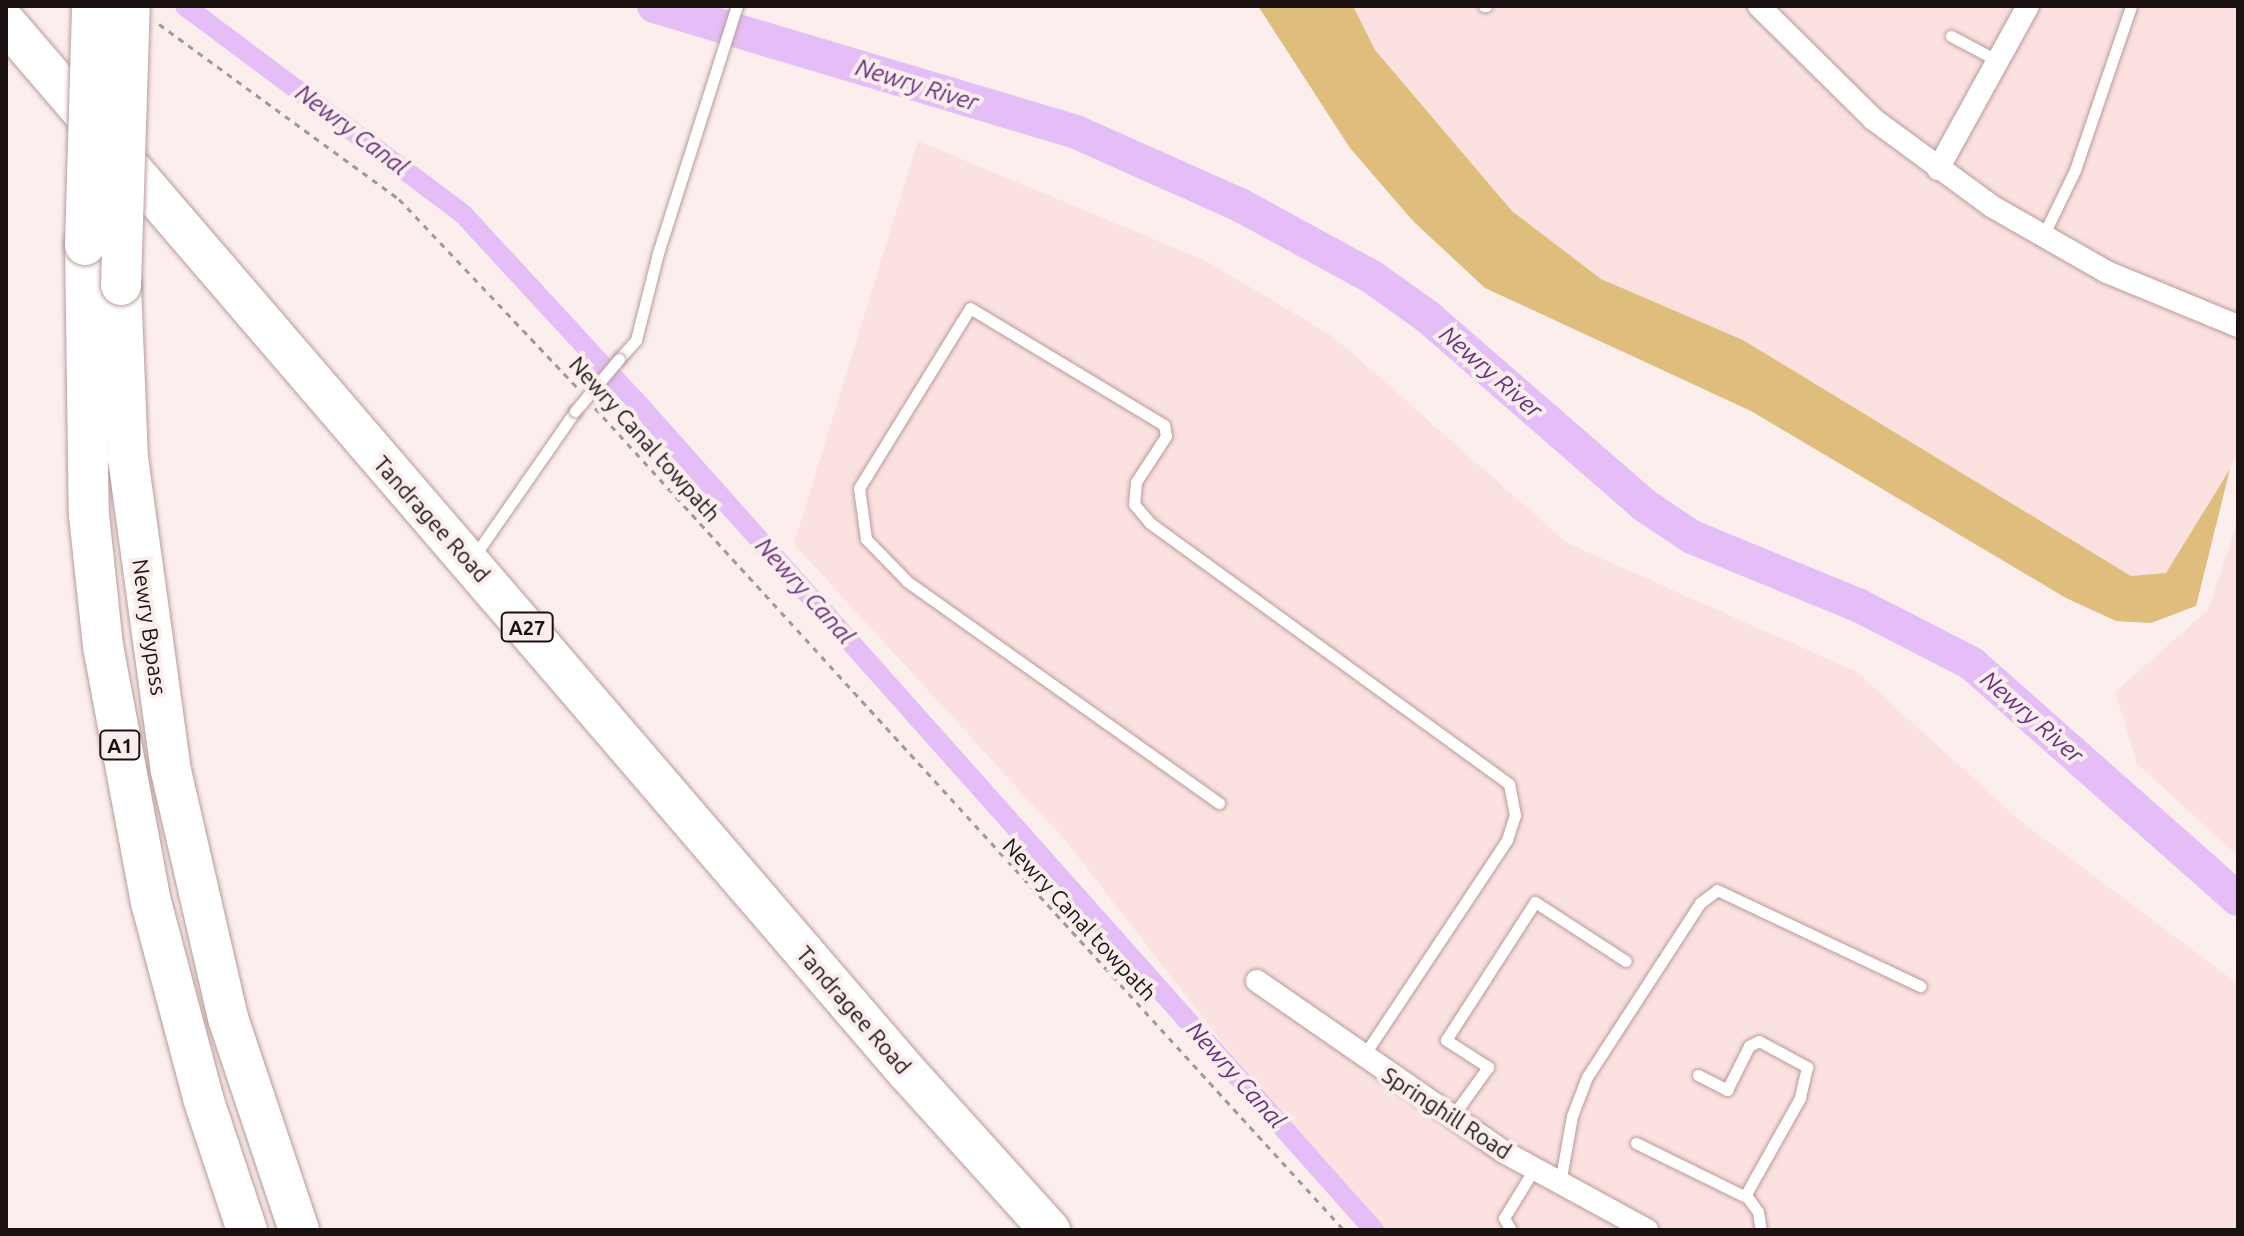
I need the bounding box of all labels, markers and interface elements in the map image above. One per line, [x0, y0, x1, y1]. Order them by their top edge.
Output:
water label: Newry River [852, 53, 982, 117]
water label: Newry Canal [290, 78, 414, 182]
water label: Newry River [1434, 320, 1548, 424]
street label: Newry Canal towpath [564, 351, 726, 527]
street label: Tandragee Road [369, 451, 495, 587]
water label: Newry Canal [750, 532, 860, 650]
street label: Newry Bypass [127, 557, 173, 697]
road number: A27 [499, 611, 555, 643]
water label: Newry River [1975, 665, 2089, 769]
road number: A1 [98, 729, 142, 761]
street label: Newry Canal towpath [998, 832, 1162, 1006]
street label: Tandragee Road [791, 941, 917, 1079]
water label: Newry Canal [1181, 1016, 1291, 1134]
street label: Springhill Road [1378, 1061, 1516, 1165]

